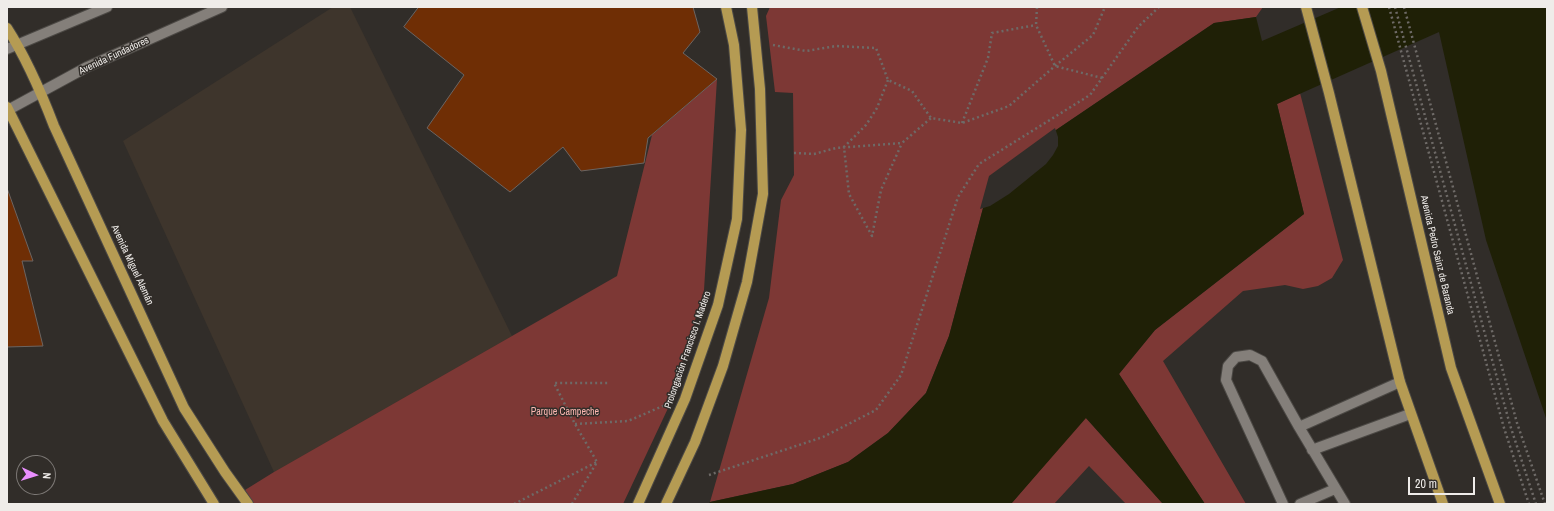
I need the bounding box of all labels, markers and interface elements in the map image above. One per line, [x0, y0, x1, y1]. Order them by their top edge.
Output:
street label: Avenida Fundadores [77, 35, 151, 77]
street label: Avenida Pedro Sainz de Baranda [1417, 194, 1457, 316]
street label: Avenida Miguel Alemán [108, 223, 156, 307]
street label: Prolongación Francisco I. Madero [662, 290, 714, 410]
park label: Parque Campeche [531, 406, 599, 418]
north arrow [16, 455, 56, 495]
scale bar [1410, 469, 1477, 495]
text: N [40, 472, 54, 479]
text: 20 m [1415, 476, 1437, 492]

